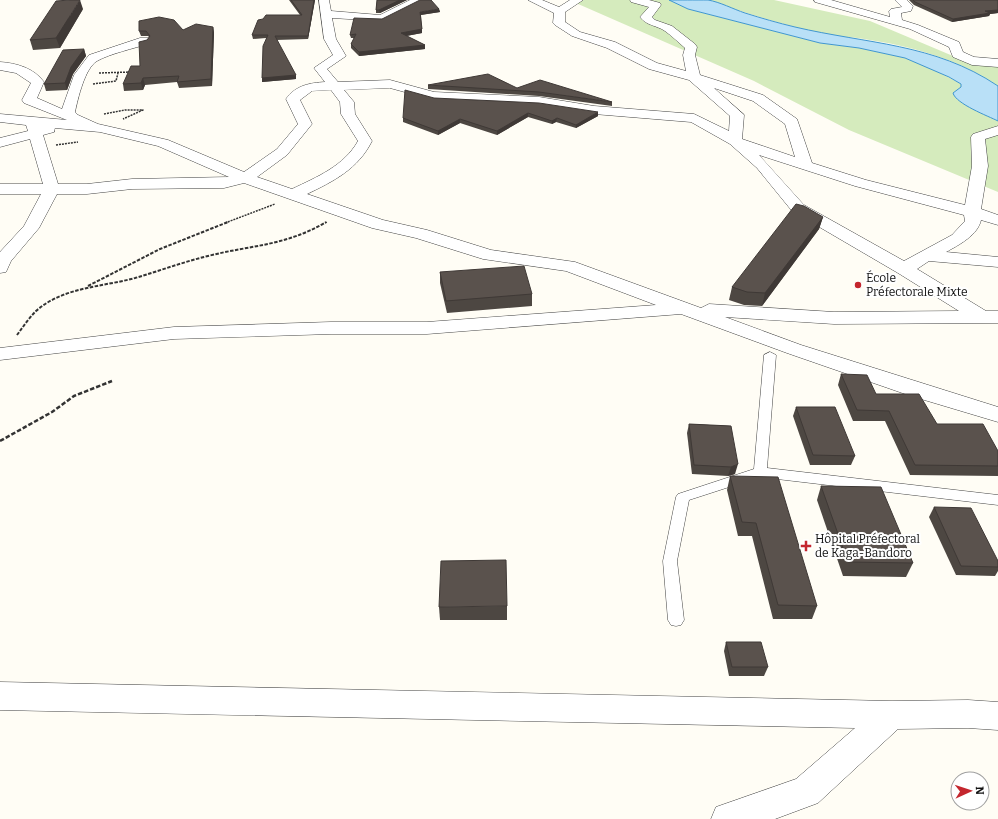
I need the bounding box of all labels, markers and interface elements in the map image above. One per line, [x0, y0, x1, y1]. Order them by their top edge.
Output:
place label: École Préfectorale Mixte [866, 270, 967, 299]
marker: École Préfectorale Mixte [853, 280, 863, 290]
place label: Hôpital Préfectoral de Kaga-Bandoro [815, 532, 920, 560]
marker: Hôpital Préfectoral de Kaga-Bandoro [800, 540, 812, 552]
north arrow [950, 771, 990, 811]
text: N [973, 786, 986, 796]

